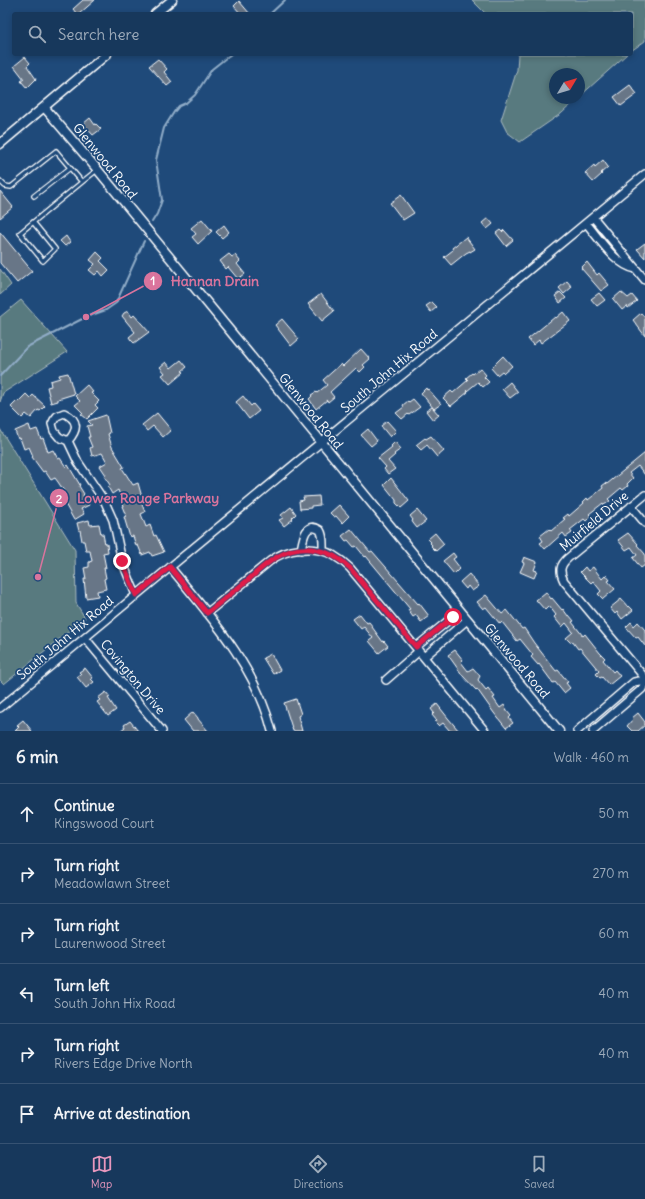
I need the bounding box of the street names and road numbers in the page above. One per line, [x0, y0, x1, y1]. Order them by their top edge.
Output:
street label: Glenwood Road [69, 120, 141, 203]
street label: South John Hix Road [337, 325, 441, 417]
street label: Glenwood Road [275, 370, 347, 453]
street label: Muirfield Drive [556, 487, 632, 555]
street label: South John Hix Road [13, 592, 117, 684]
street label: Glenwood Road [481, 620, 554, 702]
street label: Covington Drive [97, 636, 169, 718]

